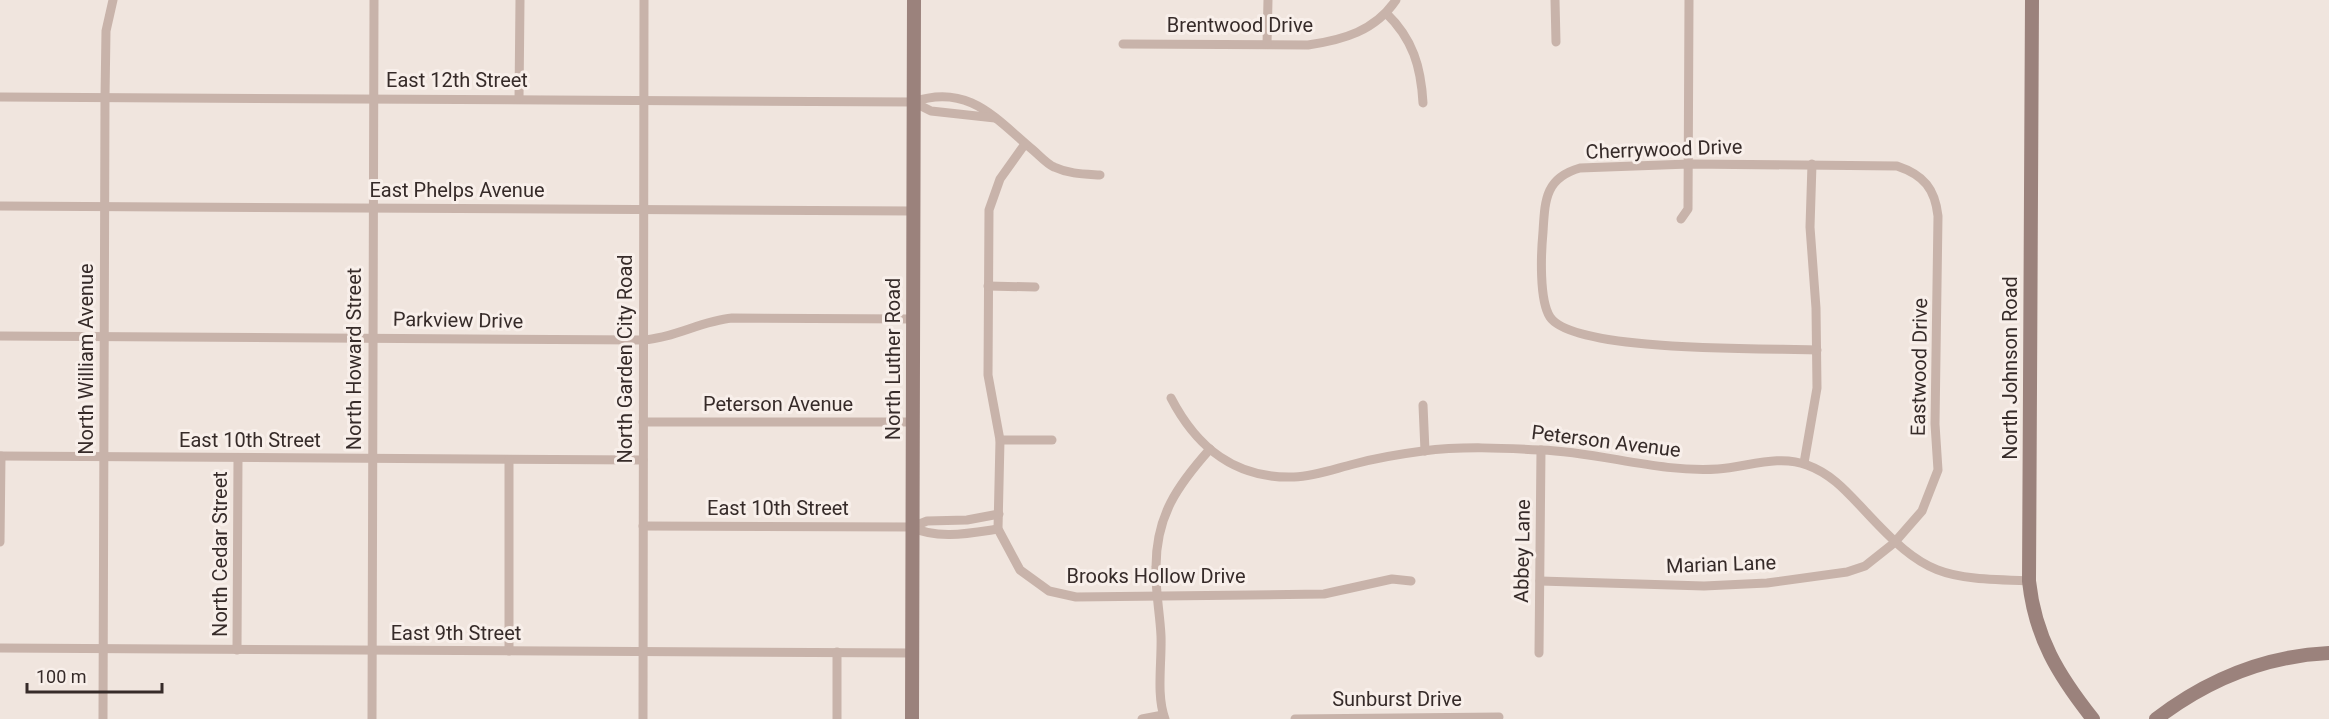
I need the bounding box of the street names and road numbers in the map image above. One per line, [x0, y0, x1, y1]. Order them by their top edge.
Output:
street label: Brentwood Drive [1167, 13, 1313, 37]
street label: East 12th Street [386, 68, 528, 92]
street label: Cherrywood Drive [1585, 134, 1743, 164]
street label: East Phelps Avenue [369, 178, 545, 202]
street label: North Garden City Road [613, 254, 637, 464]
street label: North William Avenue [74, 263, 98, 455]
street label: North Howard Street [342, 268, 366, 450]
street label: North Johnson Road [1998, 276, 2022, 460]
street label: North Luther Road [881, 278, 905, 440]
street label: Eastwood Drive [1906, 298, 1932, 436]
street label: Parkview Drive [393, 307, 523, 333]
street label: Peterson Avenue [703, 392, 853, 416]
street label: Peterson Avenue [1530, 420, 1682, 462]
street label: East 10th Street [179, 428, 321, 452]
street label: North Cedar Street [208, 471, 232, 637]
street label: East 10th Street [707, 496, 849, 520]
street label: Abbey Lane [1509, 499, 1535, 603]
street label: Marian Lane [1666, 550, 1776, 578]
street label: Brooks Hollow Drive [1066, 564, 1246, 588]
street label: East 9th Street [391, 621, 521, 645]
street label: Sunburst Drive [1332, 687, 1462, 711]

